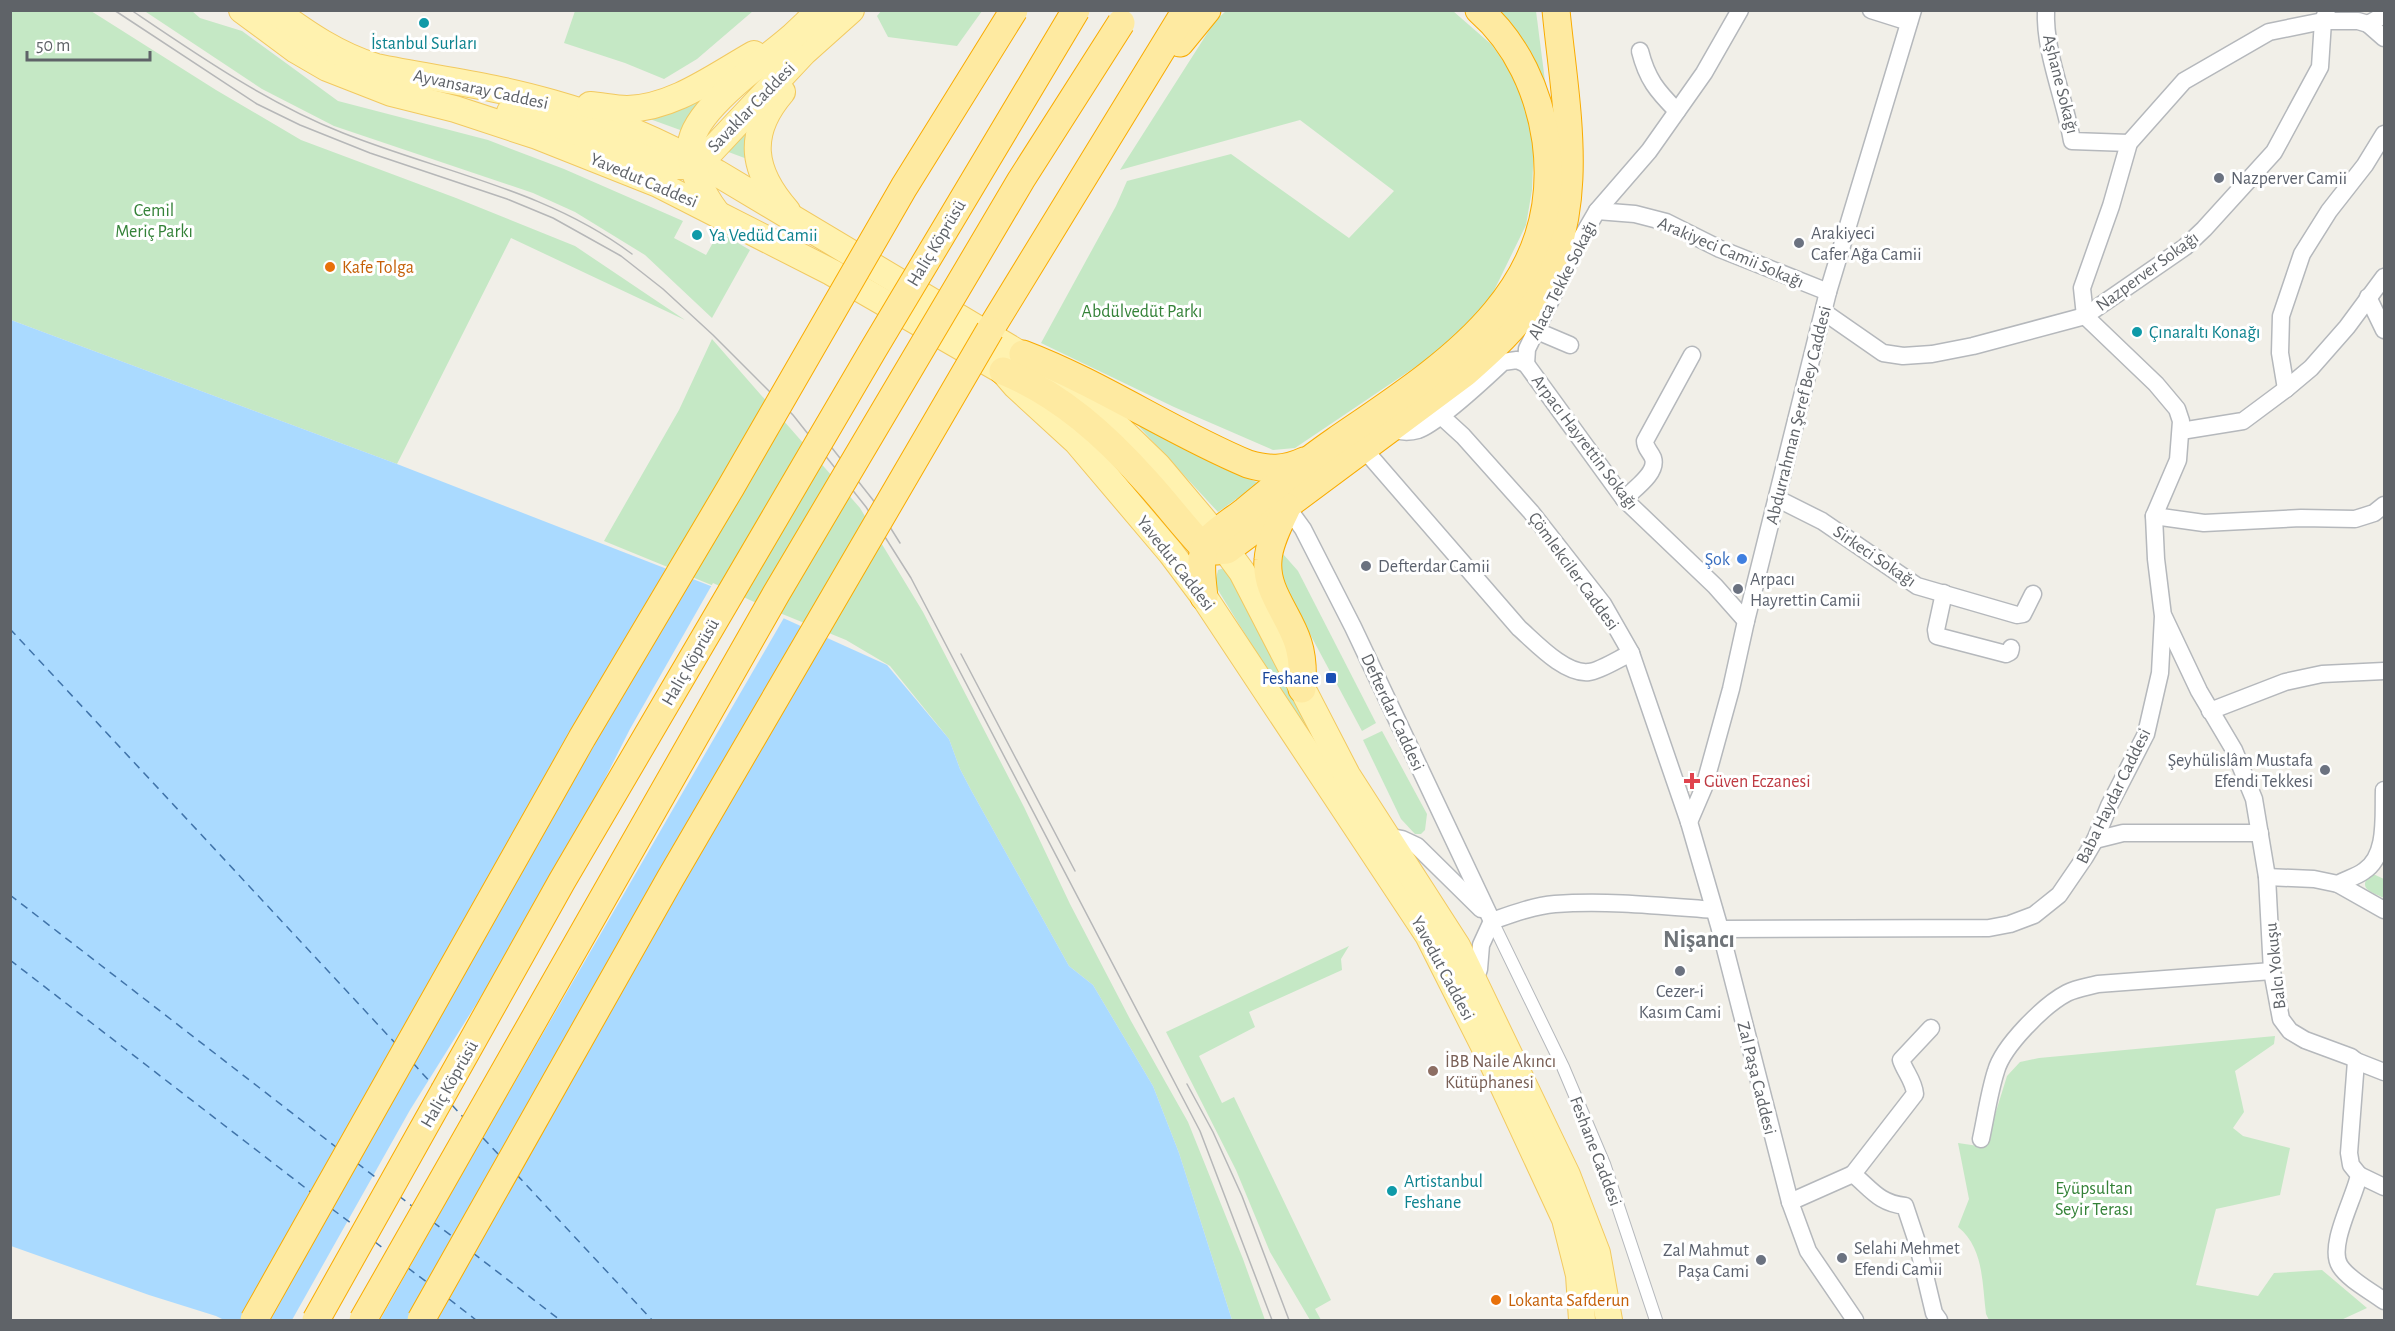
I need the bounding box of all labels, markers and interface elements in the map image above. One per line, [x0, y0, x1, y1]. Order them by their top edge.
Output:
marker: İstanbul Surları [417, 16, 431, 30]
scale bar [27, 24, 150, 62]
place label: İstanbul Surları [371, 33, 477, 53]
street label: Aşhane Sokağı [2039, 33, 2081, 136]
text: 50 m [36, 37, 70, 55]
street label: Savaklar Caddesi [705, 59, 799, 156]
street label: Ayvansaray Caddesi [412, 67, 550, 113]
street label: Yavedut Caddesi [587, 150, 700, 212]
place label: Nazperver Camii [2231, 170, 2347, 188]
marker: Nazperver Camii [2212, 171, 2226, 185]
street label: Haliç Köprüsü [904, 197, 970, 290]
park label: Cemil Meriç Parkı [115, 202, 193, 241]
street label: Arakiyeci Camii Sokağı [1655, 214, 1806, 292]
street label: Alaca Tekke Sokağı [1525, 218, 1601, 343]
place label: Arakiyeci Cafer Ağa Camii [1811, 225, 1922, 264]
place label: Ya Vedüd Camii [709, 227, 818, 245]
marker: Ya Vedüd Camii [690, 228, 704, 242]
street label: Nazperver Sokağı [2093, 229, 2202, 315]
marker: Arakiyeci Cafer Ağa Camii [1792, 236, 1806, 250]
place label: Kafe Tolga [342, 259, 414, 277]
marker: Kafe Tolga [323, 260, 337, 274]
park label: Abdülvedüt Parkı [1082, 303, 1202, 321]
street label: Abdurrahman Şeref Bey Caddesi [1763, 304, 1835, 526]
place label: Çınaraltı Konağı [2149, 324, 2260, 342]
marker: Çınaraltı Konağı [2130, 325, 2144, 339]
street label: Arpacı Hayrettin Sokağı [1528, 372, 1641, 513]
street label: Çömlekciler Caddesi [1524, 509, 1622, 634]
street label: Yavedut Caddesi [1133, 513, 1218, 614]
street label: Sirkeci Sokağı [1830, 523, 1919, 591]
place label: Şok [1705, 551, 1731, 569]
marker: Şok [1735, 552, 1749, 566]
place label: Defterdar Camii [1378, 558, 1490, 576]
marker: Defterdar Camii [1359, 559, 1373, 573]
place label: Arpacı Hayrettin Camii [1750, 571, 1861, 610]
marker: Arpacı Hayrettin Camii [1731, 582, 1745, 596]
street label: Haliç Köprüsü [659, 616, 723, 709]
street label: Defterdar Caddesi [1357, 651, 1427, 774]
place label: Feshane [1262, 670, 1319, 688]
marker: Feshane [1324, 671, 1338, 685]
street label: Baba Haydar Caddesi [2073, 726, 2154, 867]
place label: Şeyhülislâm Mustafa Efendi Tekkesi [2168, 752, 2313, 791]
marker: Şeyhülislâm Mustafa Efendi Tekkesi [2318, 763, 2332, 777]
place label: Güven Eczanesi [1704, 773, 1811, 791]
marker: Güven Eczanesi [1685, 774, 1699, 788]
street label: Yavedut Caddesi [1407, 914, 1477, 1023]
street label: Balcı Yokuşu [2262, 922, 2289, 1010]
district label: Nişancı [1663, 928, 1735, 952]
marker: Cezer-i Kasım Cami [1673, 964, 1687, 978]
place label: Cezer-i Kasım Cami [1639, 983, 1721, 1022]
street label: Zal Paşa Caddesi [1733, 1020, 1779, 1137]
street label: Haliç Köprüsü [418, 1038, 482, 1131]
place label: İBB Naile Akıncı Kütüphanesi [1445, 1051, 1556, 1092]
marker: İBB Naile Akıncı Kütüphanesi [1426, 1064, 1440, 1078]
street label: Feshane Caddesi [1566, 1094, 1624, 1209]
place label: Artistanbul Feshane [1404, 1173, 1483, 1212]
park label: Eyüpsultan Seyir Terası [2055, 1180, 2133, 1219]
marker: Artistanbul Feshane [1385, 1184, 1399, 1198]
place label: Selahi Mehmet Efendi Camii [1854, 1240, 1960, 1279]
place label: Zal Mahmut Paşa Cami [1663, 1242, 1749, 1281]
marker: Selahi Mehmet Efendi Camii [1835, 1251, 1849, 1265]
marker: Zal Mahmut Paşa Cami [1754, 1253, 1768, 1267]
place label: Lokanta Safderun [1508, 1292, 1630, 1310]
marker: Lokanta Safderun [1489, 1293, 1503, 1307]

